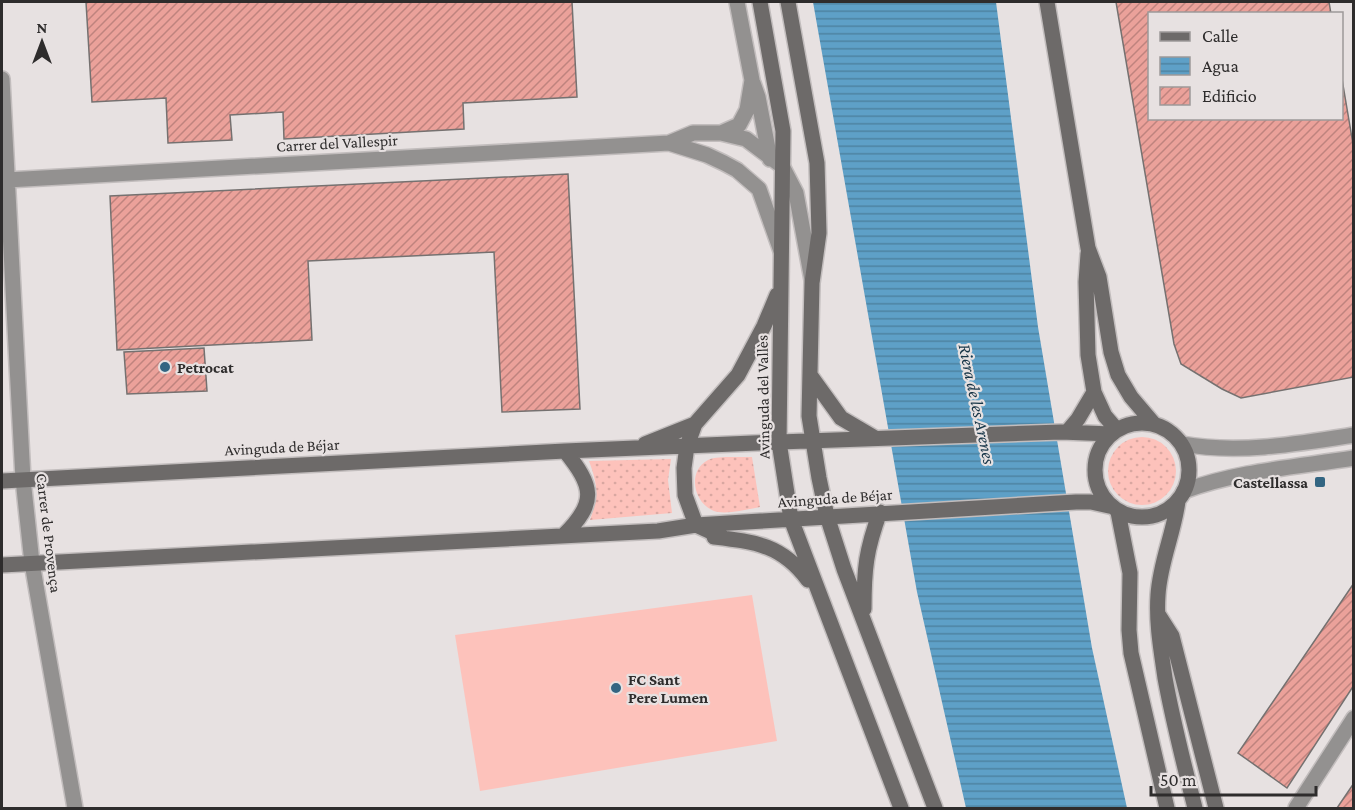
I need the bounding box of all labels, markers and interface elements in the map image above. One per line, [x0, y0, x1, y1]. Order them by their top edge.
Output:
north arrow [12, 12, 72, 72]
legend [1148, 12, 1343, 120]
text: N [37, 19, 48, 36]
text: Calle [1202, 26, 1238, 46]
text: Agua [1202, 56, 1239, 76]
text: Edificio [1202, 86, 1257, 106]
street label: Carrer del Vallespir [276, 131, 399, 156]
street label: Avinguda del Vallès [753, 335, 774, 459]
water label: Riera de les Arenes [954, 342, 1000, 466]
place label: Petrocat [177, 359, 234, 376]
marker: Petrocat [158, 360, 172, 374]
street label: Avinguda de Béjar [224, 435, 340, 460]
street label: Carrer de Provença [32, 472, 65, 594]
place label: Castellassa [1233, 474, 1308, 491]
marker: Castellassa [1313, 475, 1327, 489]
street label: Avinguda de Béjar [777, 485, 893, 511]
place label: FC Sant Pere Lumen [628, 671, 708, 706]
marker: FC Sant Pere Lumen [609, 681, 623, 695]
scale bar [1151, 759, 1316, 797]
text: 50 m [1160, 770, 1197, 790]

